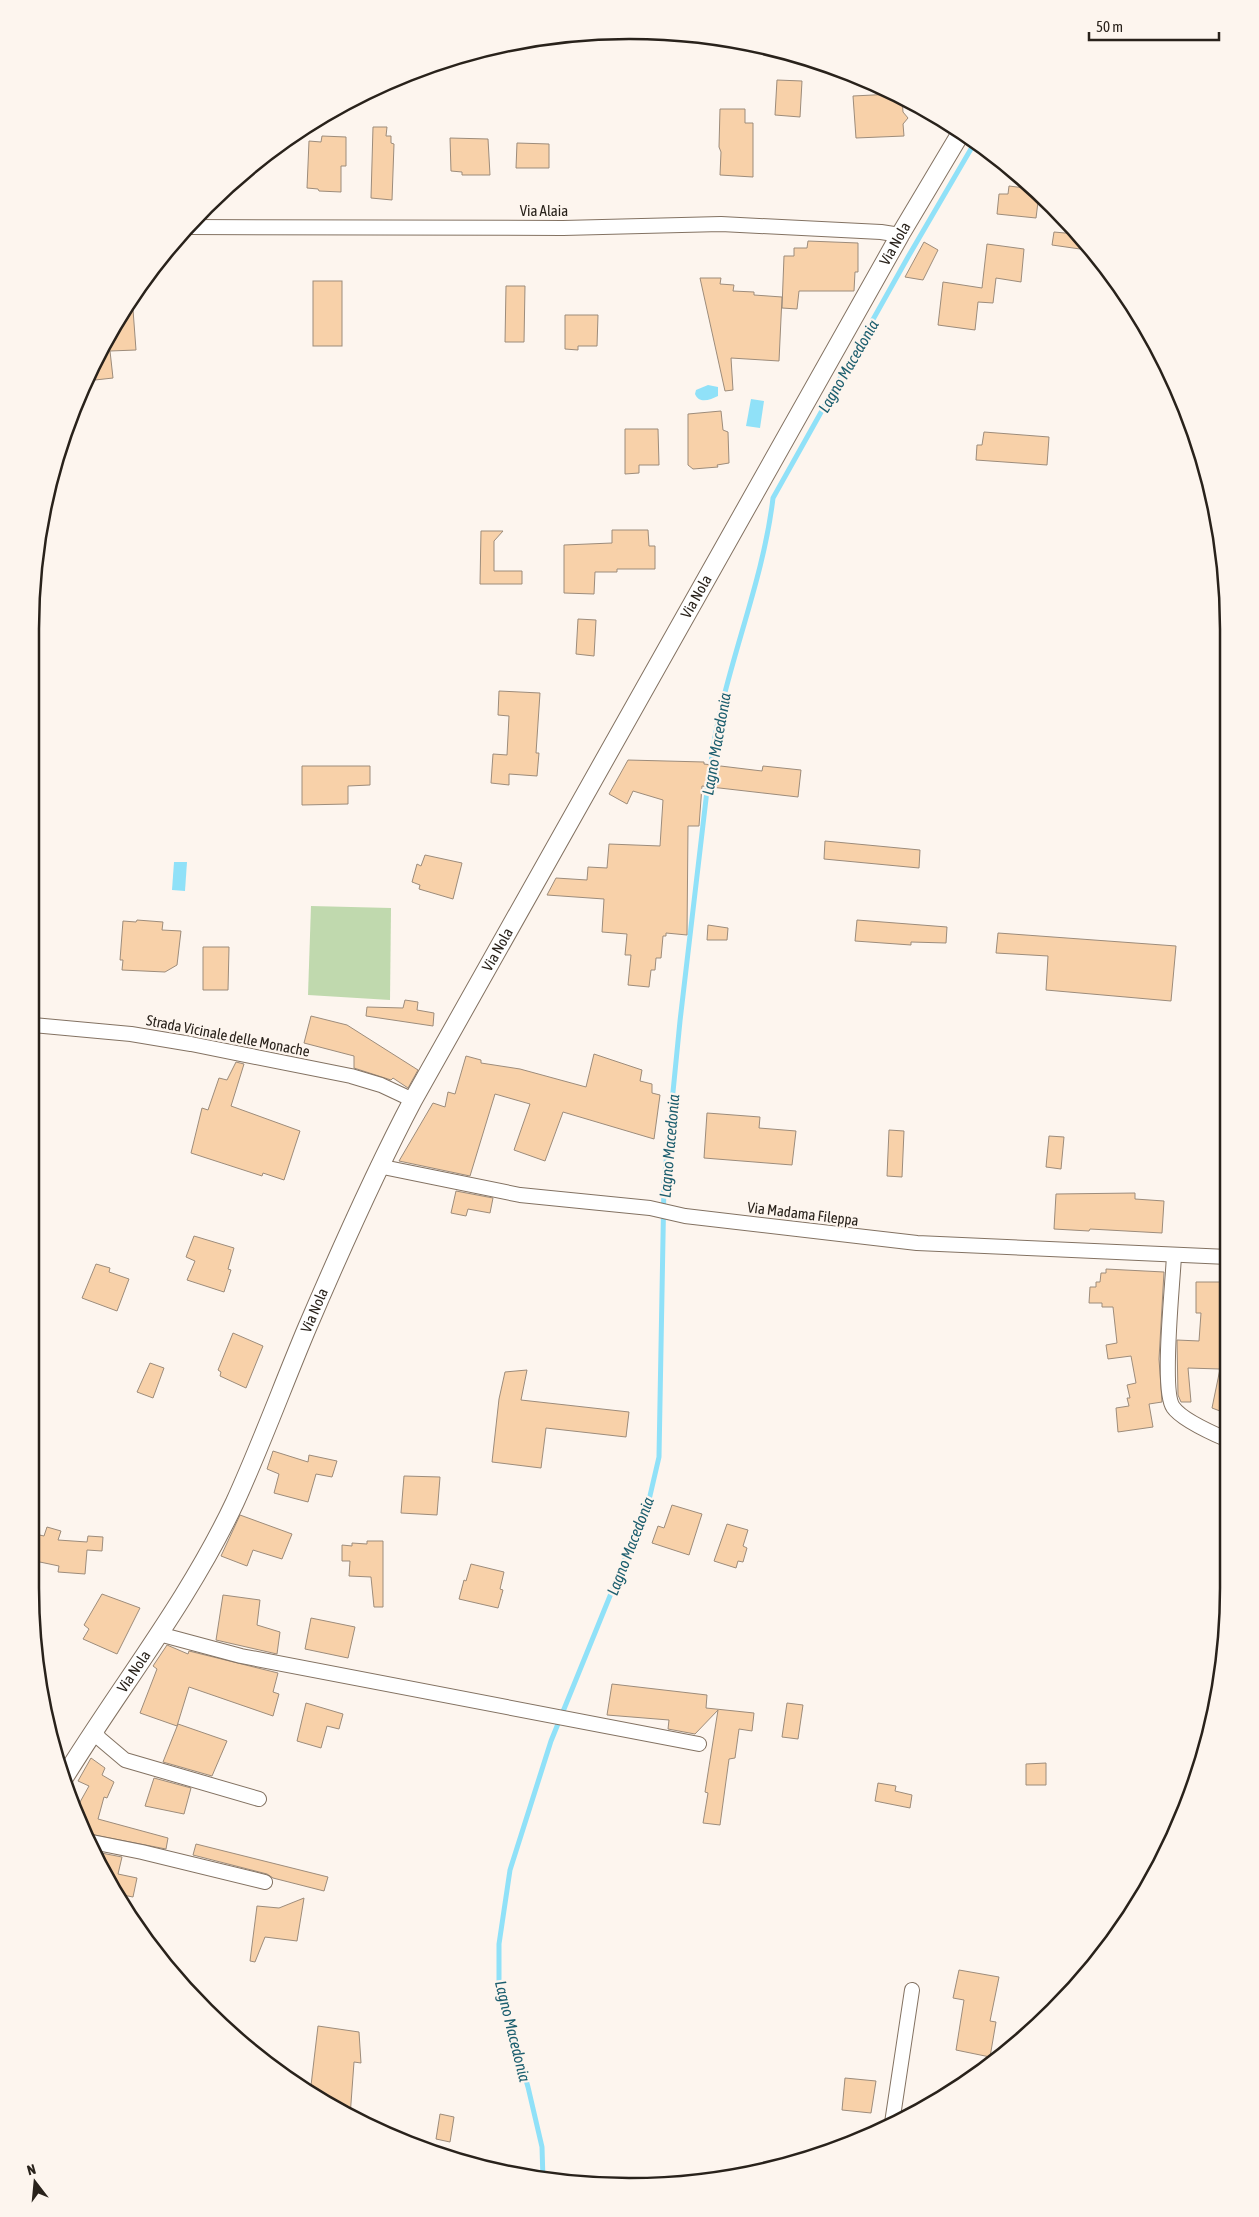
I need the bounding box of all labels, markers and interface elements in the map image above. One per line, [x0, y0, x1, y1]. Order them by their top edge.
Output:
scale bar [1089, 10, 1219, 42]
text: 50 m [1096, 18, 1123, 35]
street label: Via Alaia [520, 202, 568, 219]
street label: Via Nola [876, 219, 914, 268]
water label: Lagno Macedonia [814, 316, 883, 416]
street label: Via Nola [677, 572, 715, 621]
water label: Lagno Macedonia [698, 691, 735, 797]
street label: Via Nola [478, 925, 516, 974]
street label: Strada Vicinale delle Monache [145, 1011, 311, 1060]
water label: Lagno Macedonia [656, 1093, 684, 1199]
street label: Via Madama Fileppa [746, 1198, 860, 1229]
street label: Via Nola [297, 1285, 331, 1335]
water label: Lagno Macedonia [603, 1494, 658, 1598]
street label: Via Nola [113, 1647, 154, 1695]
water label: Lagno Macedonia [491, 1979, 534, 2084]
north arrow [10, 2157, 60, 2207]
text: N [25, 2161, 38, 2178]

